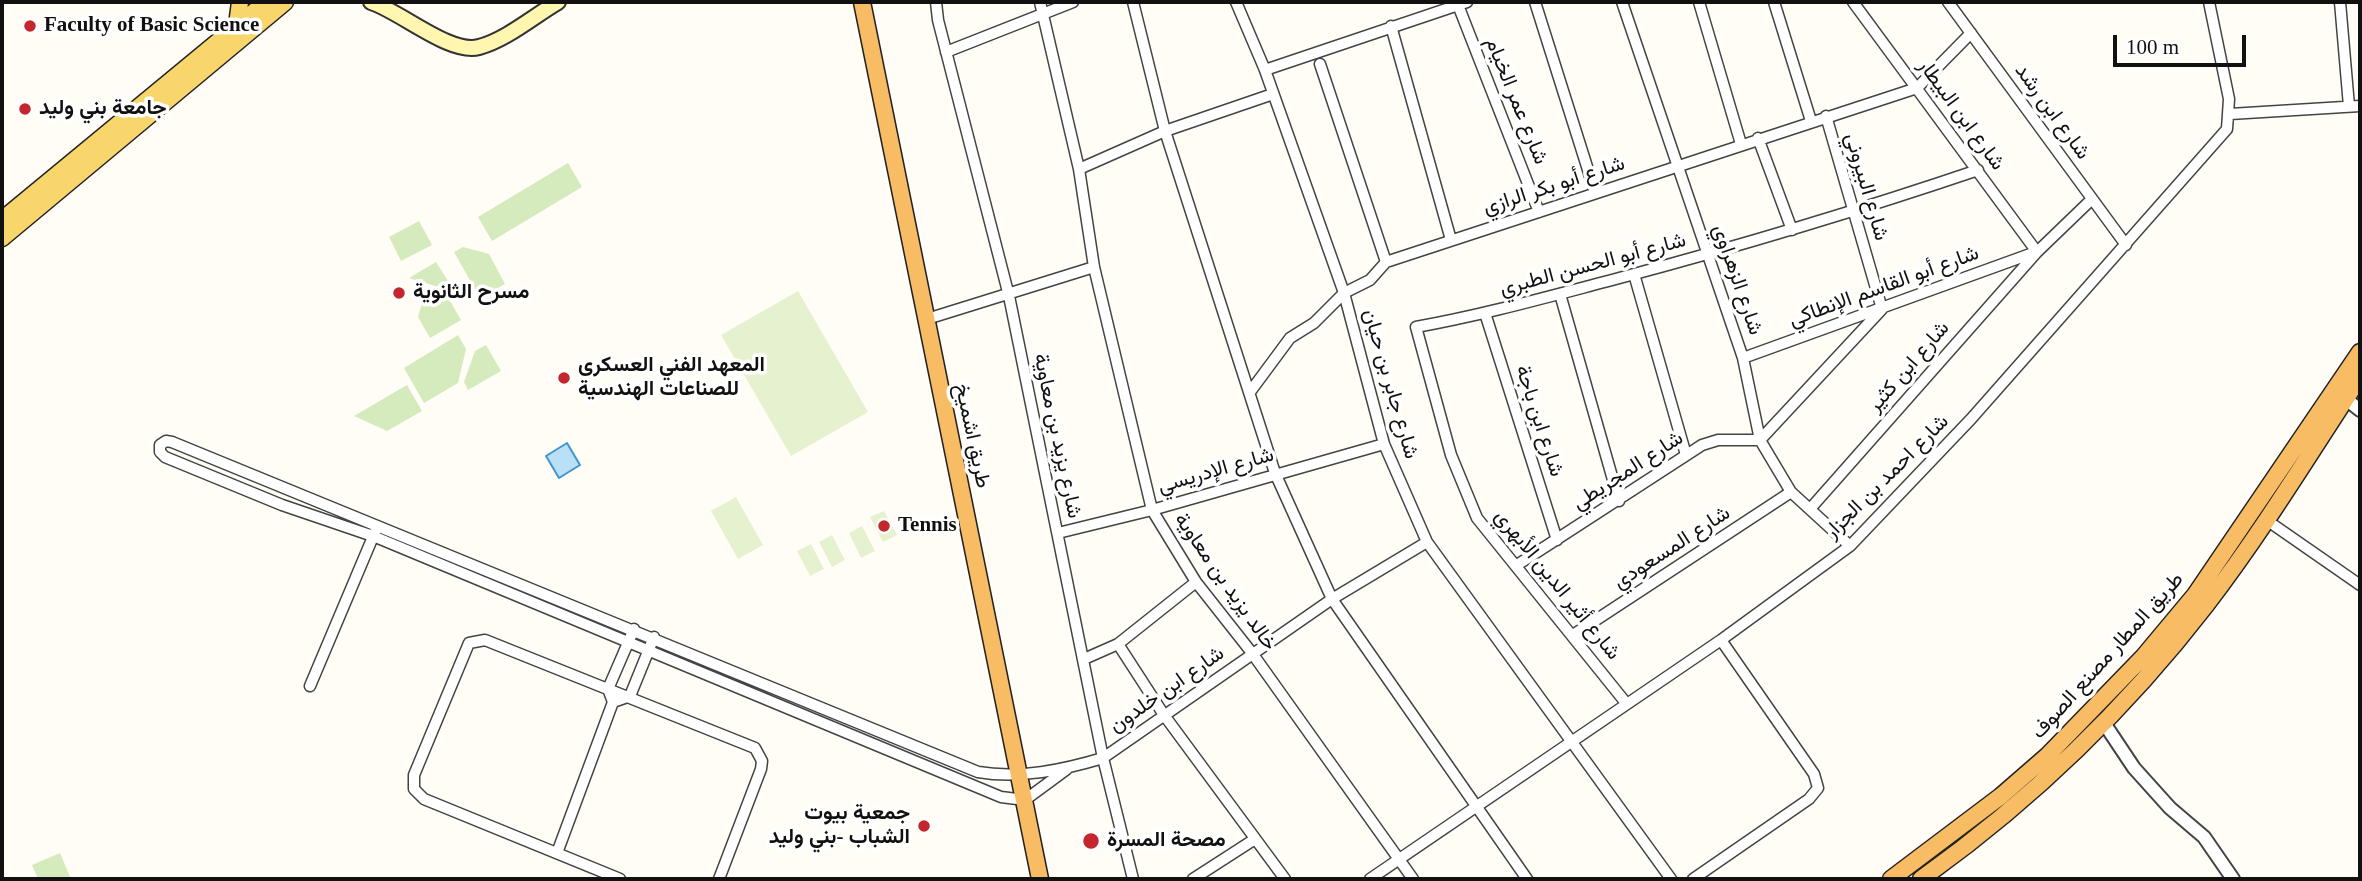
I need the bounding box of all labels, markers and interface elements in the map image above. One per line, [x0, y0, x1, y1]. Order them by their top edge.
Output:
place label: Faculty of Basic Science [44, 13, 259, 39]
marker: Faculty of Basic Science [22, 18, 38, 34]
scale bar [2117, 21, 2250, 65]
street label: شارع عمر الخيام [1479, 34, 1553, 168]
text: 100 m [2126, 35, 2179, 59]
street label: شارع ابن البيطار [1912, 54, 2010, 176]
street label: شارع ابن رشد [2009, 59, 2095, 165]
place label: جامعة بني وليد [39, 96, 167, 122]
marker: جامعة بني وليد [17, 101, 33, 117]
street label: شارع البيروني [1839, 130, 1893, 244]
street label: شارع أبو بكر الرازي [1480, 151, 1628, 221]
street label: شارع الزهراوي [1706, 221, 1768, 339]
street label: شارع أبو الحسن الطبري [1497, 228, 1689, 302]
street label: شارع أبو القاسم الإنطاكي [1785, 241, 1983, 333]
place label: مسرح الثانوية [413, 280, 529, 306]
marker: مسرح الثانوية [391, 285, 407, 301]
street label: شارع جابر بن حيان [1357, 306, 1423, 462]
street label: شارع ابن كثير [1863, 316, 1955, 418]
street label: شارع يزيد بن معاوية [1027, 351, 1087, 521]
place label: المعهد الفني العسكري للصناعات الهندسية [578, 353, 765, 403]
street label: شارع ابن باجة [1509, 362, 1569, 480]
marker: المعهد الفني العسكري للصناعات الهندسية [556, 370, 572, 386]
street label: طريق اشميخ [949, 381, 995, 491]
street label: شارع احمد بن الجزار [1820, 410, 1954, 544]
street label: شارع المجريطي [1568, 426, 1688, 516]
street label: شارع الإدريسي [1155, 442, 1277, 500]
street label: شارع المسعودي [1609, 501, 1735, 595]
street label: شارع أثير الدين الأبهري [1488, 505, 1626, 665]
street label: خالد يزيد بن معاوية [1168, 508, 1282, 656]
place label: Tennis [898, 513, 957, 539]
marker: Tennis [876, 518, 892, 534]
street label: طريق المطار مصنع الصوف [2027, 567, 2189, 745]
street label: شارع ابن خلدون [1105, 641, 1229, 739]
place label: جمعية بيوت الشباب -بني وليد [769, 801, 910, 851]
marker: جمعية بيوت الشباب -بني وليد [916, 818, 932, 834]
place label: مصحة المسرة [1107, 828, 1226, 854]
marker: مصحة المسرة [1081, 831, 1101, 851]

